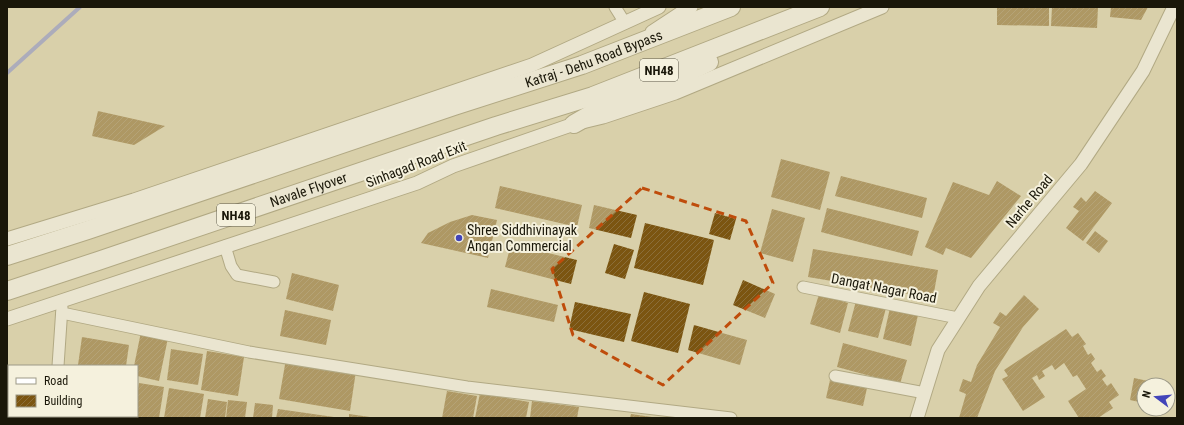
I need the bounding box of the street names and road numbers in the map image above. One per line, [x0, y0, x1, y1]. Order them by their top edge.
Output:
street label: Katraj - Dehu Road Bypass [523, 27, 665, 91]
road number: NH48 [640, 59, 678, 81]
street label: Sinhagad Road Exit [364, 137, 468, 191]
street label: Navale Flyover [268, 169, 349, 210]
street label: Narhe Road [1002, 171, 1056, 231]
road number: NH48 [217, 204, 255, 226]
street label: Dangat Nagar Road [830, 270, 938, 306]

